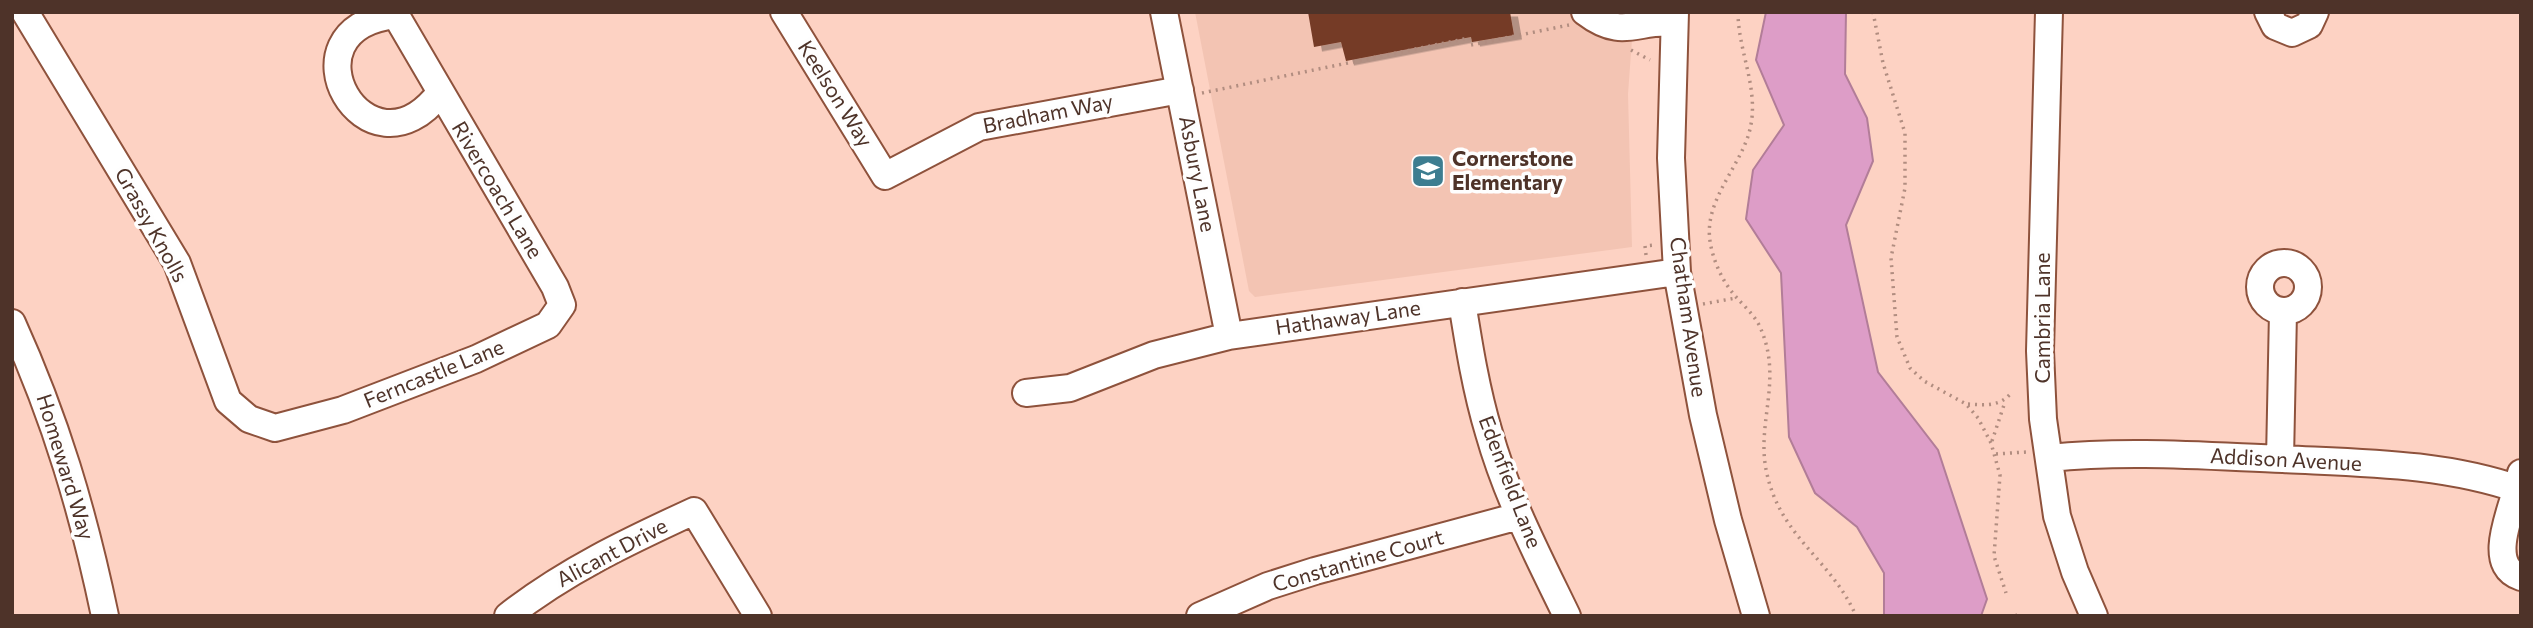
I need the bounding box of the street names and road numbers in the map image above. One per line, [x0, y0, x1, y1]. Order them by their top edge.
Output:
street label: Keelson Way [794, 35, 879, 151]
street label: Bradham Way [980, 88, 1115, 137]
street label: Asbury Lane [1175, 114, 1222, 234]
street label: Rivercoach Lane [448, 116, 549, 262]
street label: Grassy Knolls [111, 163, 194, 286]
street label: Chatham Avenue [1666, 235, 1713, 398]
street label: Cambria Lane [2029, 252, 2054, 384]
street label: Hathaway Lane [1274, 294, 1422, 339]
street label: Ferncastle Lane [360, 333, 507, 412]
street label: Homeward Way [32, 391, 101, 543]
street label: Edenfield Lane [1475, 412, 1548, 551]
street label: Addison Avenue [2210, 442, 2363, 475]
street label: Alicant Drive [552, 512, 671, 591]
street label: Constantine Court [1269, 523, 1446, 596]

